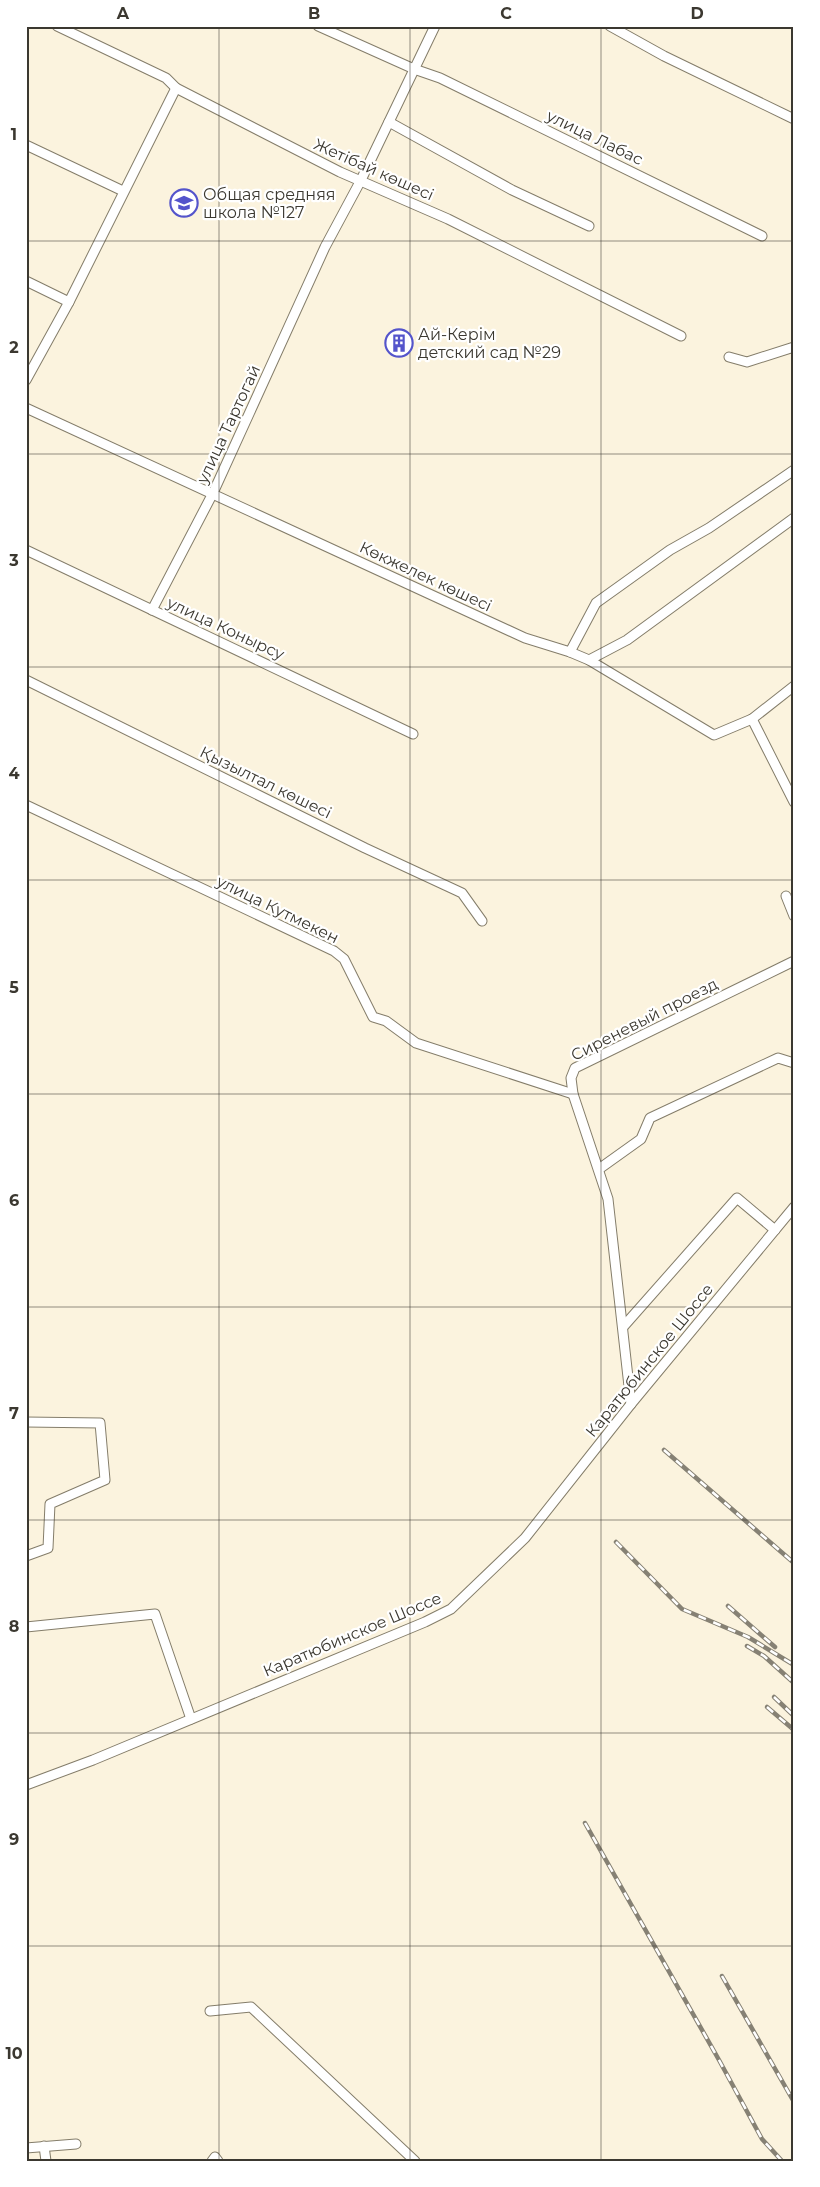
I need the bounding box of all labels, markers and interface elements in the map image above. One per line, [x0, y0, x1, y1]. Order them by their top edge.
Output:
text: A [116, 4, 130, 23]
text: B [308, 4, 320, 23]
text: C [500, 4, 512, 23]
text: D [690, 4, 704, 23]
street label: улица Лабас [543, 105, 646, 169]
text: 1 [11, 125, 17, 144]
street label: Жетібай көшесі [311, 134, 437, 204]
place label: Общая средняя школа №127 [203, 185, 336, 222]
school or university icon: Общая средняя школа №127 [169, 188, 199, 218]
place label: Ай-Керім детский сад №29 [418, 325, 561, 362]
building icon: Ай-Керім детский сад №29 [384, 328, 414, 358]
text: 2 [9, 338, 19, 357]
street label: улица Тартогай [192, 362, 264, 487]
street label: Көкжелек көшесі [357, 537, 495, 615]
text: 3 [8, 551, 19, 570]
street label: улица Конырсу [163, 593, 288, 664]
street label: Қызылтал көшесі [197, 742, 335, 823]
text: 4 [8, 764, 20, 783]
street label: улица Кутмекен [213, 871, 342, 947]
street label: Сиреневый проезд [568, 974, 721, 1065]
text: 5 [9, 978, 19, 997]
text: 6 [9, 1191, 19, 1210]
street label: Каратюбинское Шоссе [582, 1280, 717, 1441]
text: 7 [9, 1404, 19, 1423]
street label: Каратюбинское Шоссе [260, 1588, 444, 1681]
text: 8 [9, 1617, 19, 1636]
text: 9 [9, 1830, 19, 1849]
text: 10 [5, 2044, 23, 2063]

